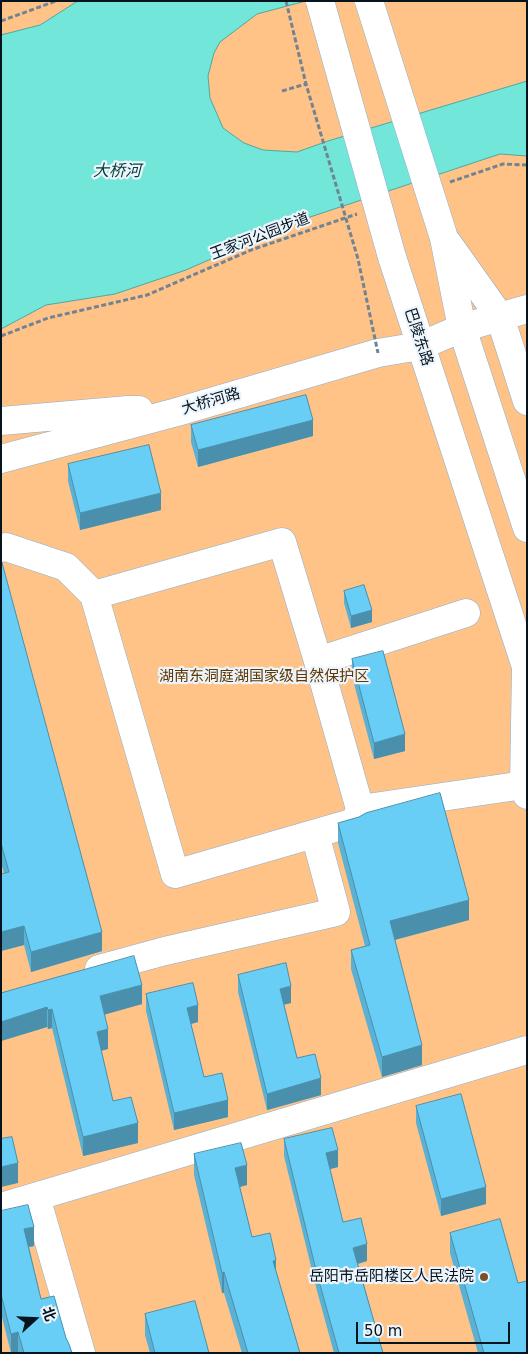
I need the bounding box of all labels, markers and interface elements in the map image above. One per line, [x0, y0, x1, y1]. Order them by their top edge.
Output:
water label: 大桥河 [93, 162, 141, 182]
street label: 王家河公园步道 [208, 210, 312, 264]
street label: 巴陵东路 [400, 306, 436, 368]
street label: 大桥河路 [180, 385, 242, 419]
park label: 湖南东洞庭湖国家级自然保护区 [159, 668, 369, 686]
place label: 岳阳市岳阳楼区人民法院 [309, 1268, 474, 1286]
marker: 岳阳市岳阳楼区人民法院 [478, 1271, 490, 1283]
north arrow [10, 1294, 60, 1344]
text: 北 [39, 1305, 59, 1323]
scale bar [358, 1312, 512, 1344]
text: 50 m [364, 1322, 402, 1340]

